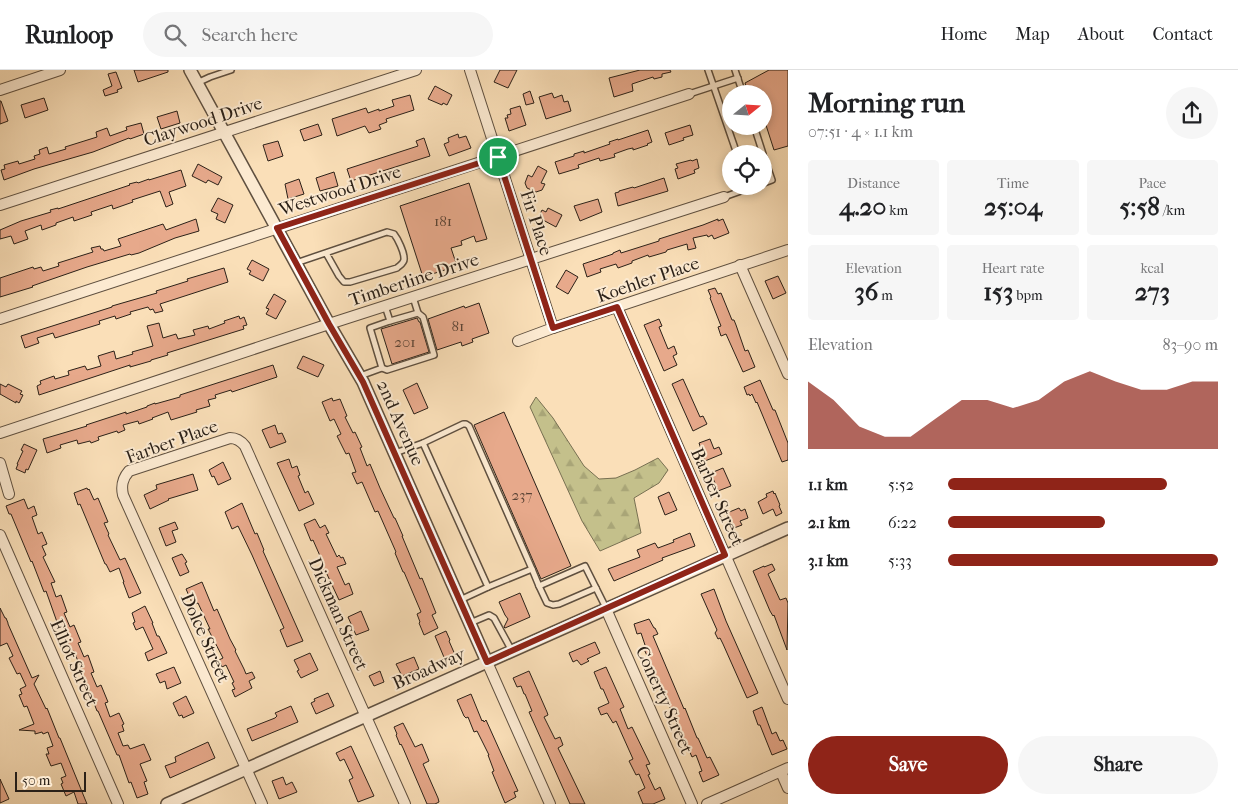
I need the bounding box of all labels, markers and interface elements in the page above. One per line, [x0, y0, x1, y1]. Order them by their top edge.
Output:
search box [143, 12, 493, 57]
text: Runloop [25, 21, 113, 49]
icon: search [161, 21, 189, 49]
text: Search here [201, 24, 298, 46]
text: Home [940, 24, 987, 45]
text: Map [1015, 24, 1050, 45]
text: About [1078, 24, 1124, 45]
text: Contact [1152, 24, 1213, 45]
north arrow [722, 85, 772, 135]
map controls [722, 85, 772, 195]
text: Morning run [808, 86, 965, 119]
button: share [1166, 87, 1218, 139]
street label: Claywood Drive [141, 93, 265, 151]
text: 07:51 · 4 × 1.1 km [808, 122, 913, 141]
pin [477, 136, 519, 178]
icon: arrive [484, 143, 512, 171]
button: locate [722, 145, 772, 195]
street label: Westwood Drive [275, 161, 404, 221]
text: Distance [847, 175, 900, 192]
text: Time [997, 175, 1029, 192]
text: Pace [1138, 175, 1166, 192]
street label: Fir Place [516, 188, 556, 258]
text: 4.20 [839, 192, 886, 221]
text: 25:04 [984, 192, 1042, 221]
text: 5:58 [1120, 192, 1160, 221]
text: km [886, 202, 908, 219]
text: /km [1160, 202, 1185, 219]
house number: 181 [434, 212, 452, 230]
street label: Timberline Drive [346, 249, 482, 311]
street label: Koehler Place [594, 253, 702, 307]
text: Elevation [845, 260, 902, 277]
text: Heart rate [982, 260, 1044, 277]
text: kcal [1141, 260, 1164, 277]
text: 36 [854, 277, 878, 306]
text: 153 [983, 277, 1013, 306]
text: 273 [1135, 277, 1170, 306]
text: m [878, 287, 893, 304]
text: bpm [1013, 287, 1043, 304]
house number: 81 [452, 317, 464, 335]
house number: 201 [394, 333, 416, 351]
text: Elevation [808, 335, 873, 354]
text: 83–90 m [1162, 335, 1218, 354]
street label: 2nd Avenue [372, 377, 428, 469]
street label: Farber Place [123, 416, 221, 468]
street label: Barber Street [686, 445, 748, 550]
text: 1.1 km [808, 475, 847, 494]
text: 5:52 [888, 475, 914, 494]
house number: 237 [511, 486, 533, 504]
text: 2.1 km [808, 513, 850, 532]
text: 6:22 [888, 513, 917, 532]
text: 3.1 km [808, 551, 848, 570]
text: 5:33 [888, 551, 912, 570]
street label: Dickman Street [304, 554, 372, 674]
street label: Dolce Street [176, 590, 234, 687]
street label: Elliot Street [46, 616, 103, 710]
street label: Broadway [389, 643, 470, 694]
street label: Conerty Street [631, 643, 697, 758]
button: Save [808, 736, 1008, 794]
button: Share [1018, 736, 1218, 794]
scale bar [15, 769, 86, 792]
text: 50 m [22, 772, 50, 789]

